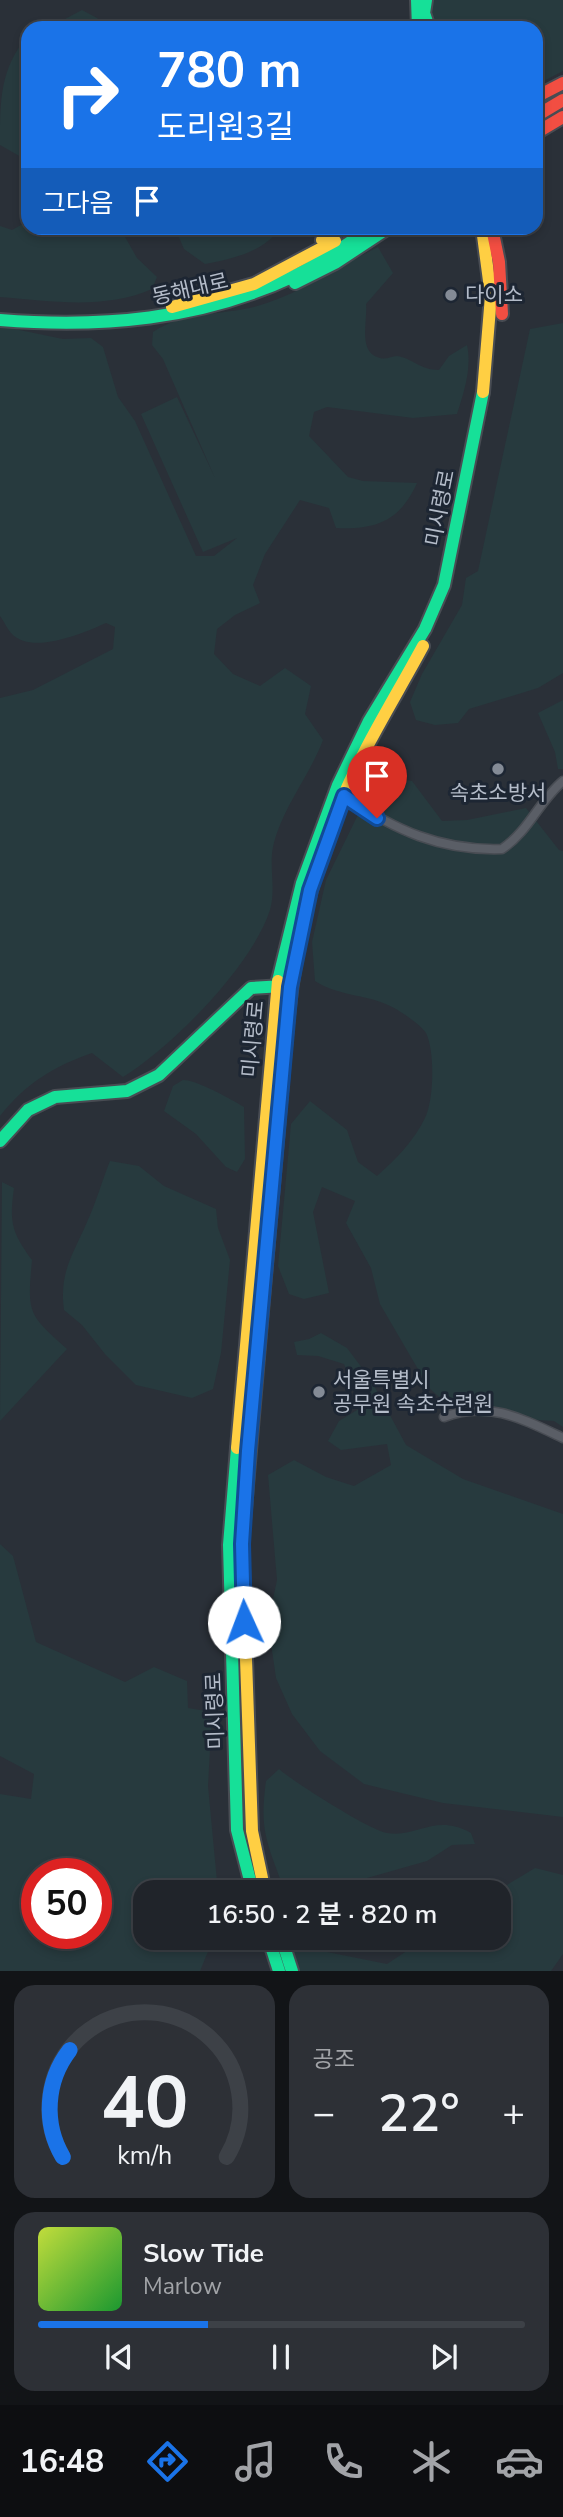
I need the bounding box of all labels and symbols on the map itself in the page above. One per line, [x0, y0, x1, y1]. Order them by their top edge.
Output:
street label: 동해대로 [149, 267, 231, 311]
place label: 다이소 [465, 281, 523, 309]
marker: 다이소 [443, 287, 459, 303]
street label: 미시령로 [419, 467, 461, 549]
pin [347, 746, 407, 818]
marker: 속초소방서 [490, 761, 506, 777]
place label: 속초소방서 [450, 779, 546, 807]
street label: 미시령로 [236, 999, 270, 1079]
place label: 서울특별시 공무원 속초수련원 [333, 1366, 493, 1418]
marker: 서울특별시 공무원 속초수련원 [311, 1384, 327, 1400]
position arrow [207, 1585, 281, 1659]
street label: 미시령로 [200, 1672, 230, 1750]
speed limit sign: 50 [21, 1858, 112, 1949]

